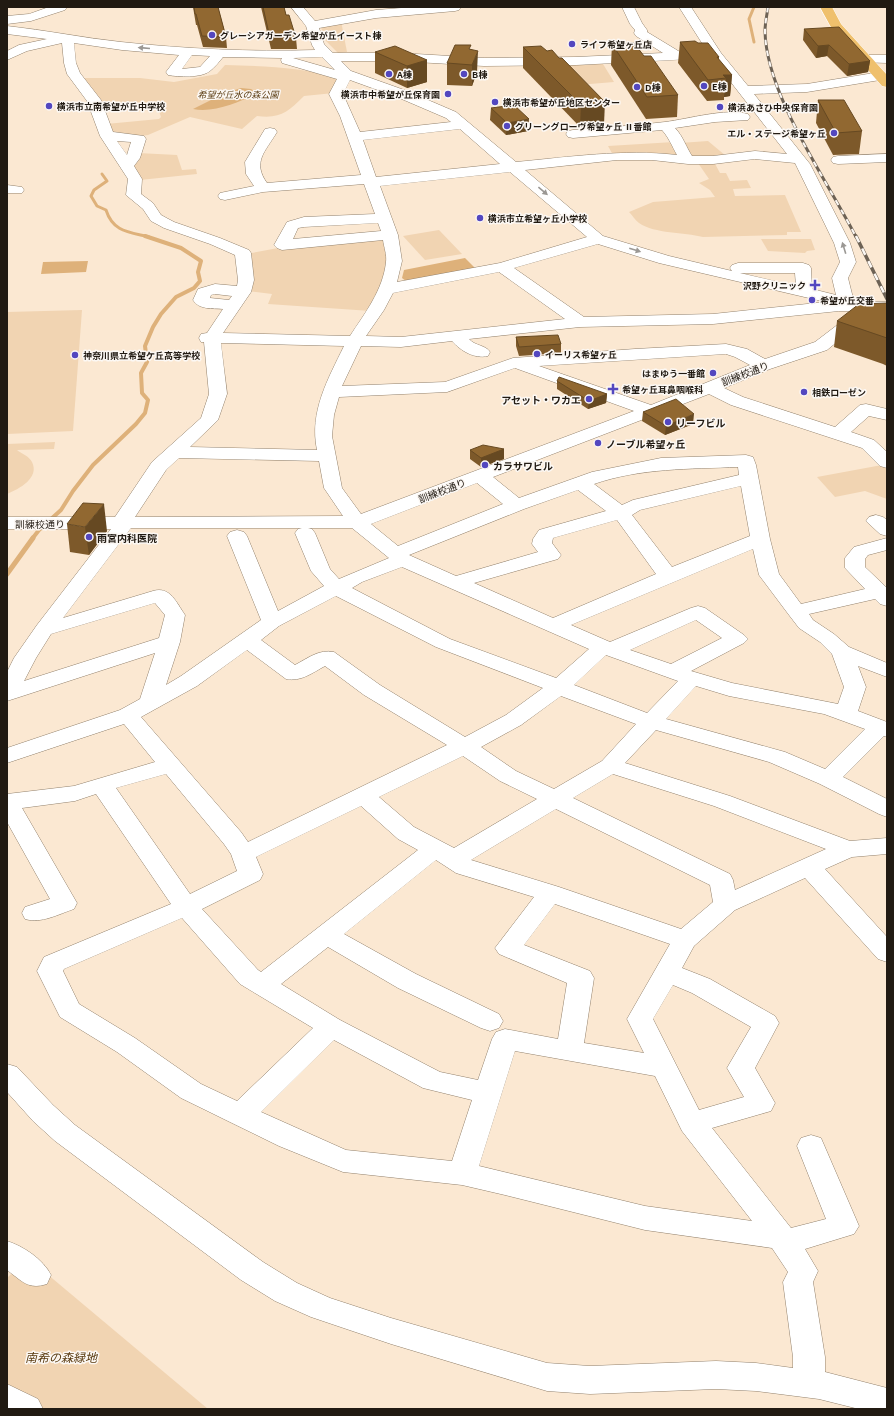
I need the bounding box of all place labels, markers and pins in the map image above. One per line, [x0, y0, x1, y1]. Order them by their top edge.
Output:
place label: グレーシアガーデン希望が丘イースト棟 [220, 29, 381, 42]
marker: グレーシアガーデン希望が丘イースト棟 [207, 30, 217, 40]
place label: ライフ希望ヶ丘店 [580, 38, 652, 51]
marker: ライフ希望ヶ丘店 [567, 39, 577, 49]
place label: A棟 [396, 68, 412, 81]
place label: B棟 [472, 68, 487, 81]
marker: A棟 [384, 69, 394, 79]
marker: B棟 [459, 69, 469, 79]
place label: E棟 [712, 80, 727, 93]
place label: D棟 [645, 81, 660, 94]
marker: E棟 [699, 81, 709, 91]
marker: D棟 [632, 82, 642, 92]
place label: 横浜市中希望が丘保育園 [340, 88, 440, 101]
marker: 横浜市中希望が丘保育園 [443, 89, 453, 99]
place label: 横浜市希望が丘地区センター [502, 96, 620, 109]
marker: 横浜市希望が丘地区センター [490, 97, 500, 107]
place label: 横浜市立南希望が丘中学校 [56, 100, 166, 113]
marker: 横浜市立南希望が丘中学校 [44, 101, 54, 111]
place label: 横浜あさひ中央保育園 [727, 101, 818, 114]
marker: 横浜あさひ中央保育園 [715, 102, 725, 112]
place label: グリーングローヴ希望ヶ丘 Ⅱ番館 [515, 120, 652, 133]
marker: グリーングローヴ希望ヶ丘 Ⅱ番館 [502, 121, 512, 131]
place label: エル・ステージ希望ヶ丘 [727, 127, 826, 140]
marker: エル・ステージ希望ヶ丘 [829, 128, 839, 138]
place label: 横浜市立希望ヶ丘小学校 [487, 212, 588, 225]
marker: 横浜市立希望ヶ丘小学校 [475, 213, 485, 223]
place label: 沢野クリニック [743, 279, 806, 292]
marker: 沢野クリニック [809, 279, 821, 291]
place label: 希望が丘交番 [820, 294, 874, 307]
marker: 希望が丘交番 [807, 295, 817, 305]
place label: イーリス希望ヶ丘 [545, 348, 617, 361]
place label: 神奈川県立希望ケ丘高等学校 [83, 349, 201, 362]
marker: イーリス希望ヶ丘 [532, 349, 542, 359]
marker: 神奈川県立希望ケ丘高等学校 [70, 350, 80, 360]
place label: はまゆう一番館 [642, 367, 705, 380]
marker: はまゆう一番館 [708, 368, 718, 378]
marker: 希望ヶ丘耳鼻咽喉科 [607, 383, 619, 395]
place label: 希望ヶ丘耳鼻咽喉科 [622, 383, 703, 396]
place label: 相鉄ローゼン [812, 386, 866, 399]
marker: 相鉄ローゼン [799, 387, 809, 397]
place label: アセット・ワカエ [501, 392, 581, 407]
marker: アセット・ワカエ [584, 394, 594, 404]
place label: リーフビル [676, 415, 725, 430]
marker: リーフビル [663, 417, 673, 427]
place label: ノーブル希望ヶ丘 [606, 436, 685, 451]
marker: ノーブル希望ヶ丘 [593, 438, 603, 448]
place label: カラサワビル [493, 458, 553, 473]
marker: カラサワビル [480, 460, 490, 470]
place label: 雨宮内科医院 [97, 530, 157, 545]
marker: 雨宮内科医院 [84, 532, 94, 542]

